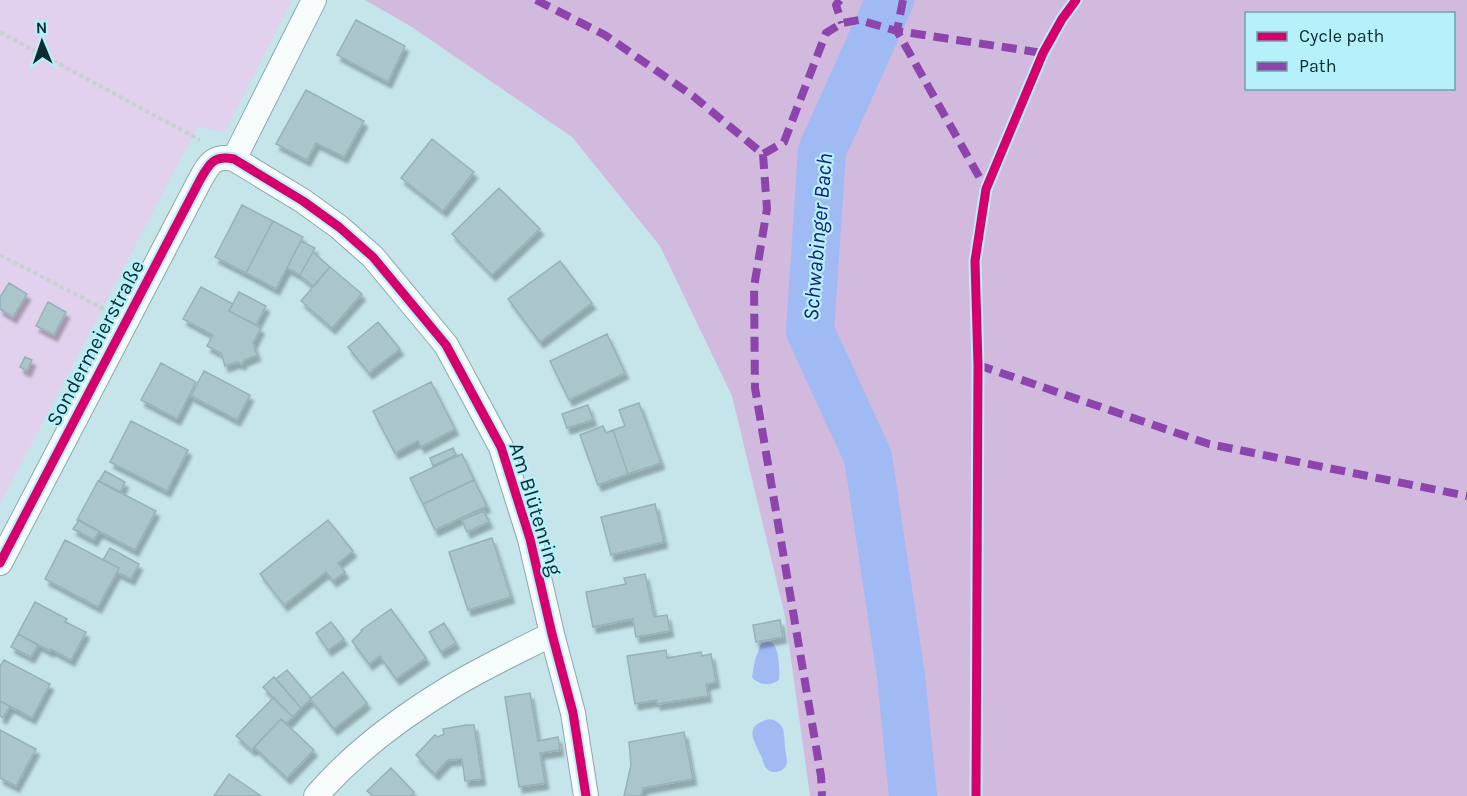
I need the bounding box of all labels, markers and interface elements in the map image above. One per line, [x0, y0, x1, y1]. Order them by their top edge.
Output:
north arrow [12, 12, 72, 72]
legend [1245, 12, 1455, 90]
text: N [35, 18, 48, 37]
text: Cycle path [1299, 25, 1384, 47]
text: Path [1299, 55, 1337, 77]
water label: Schwabinger Bach [798, 152, 838, 322]
street label: Sondermeierstraße [41, 256, 149, 430]
street label: Am Blütenring [504, 439, 568, 579]

